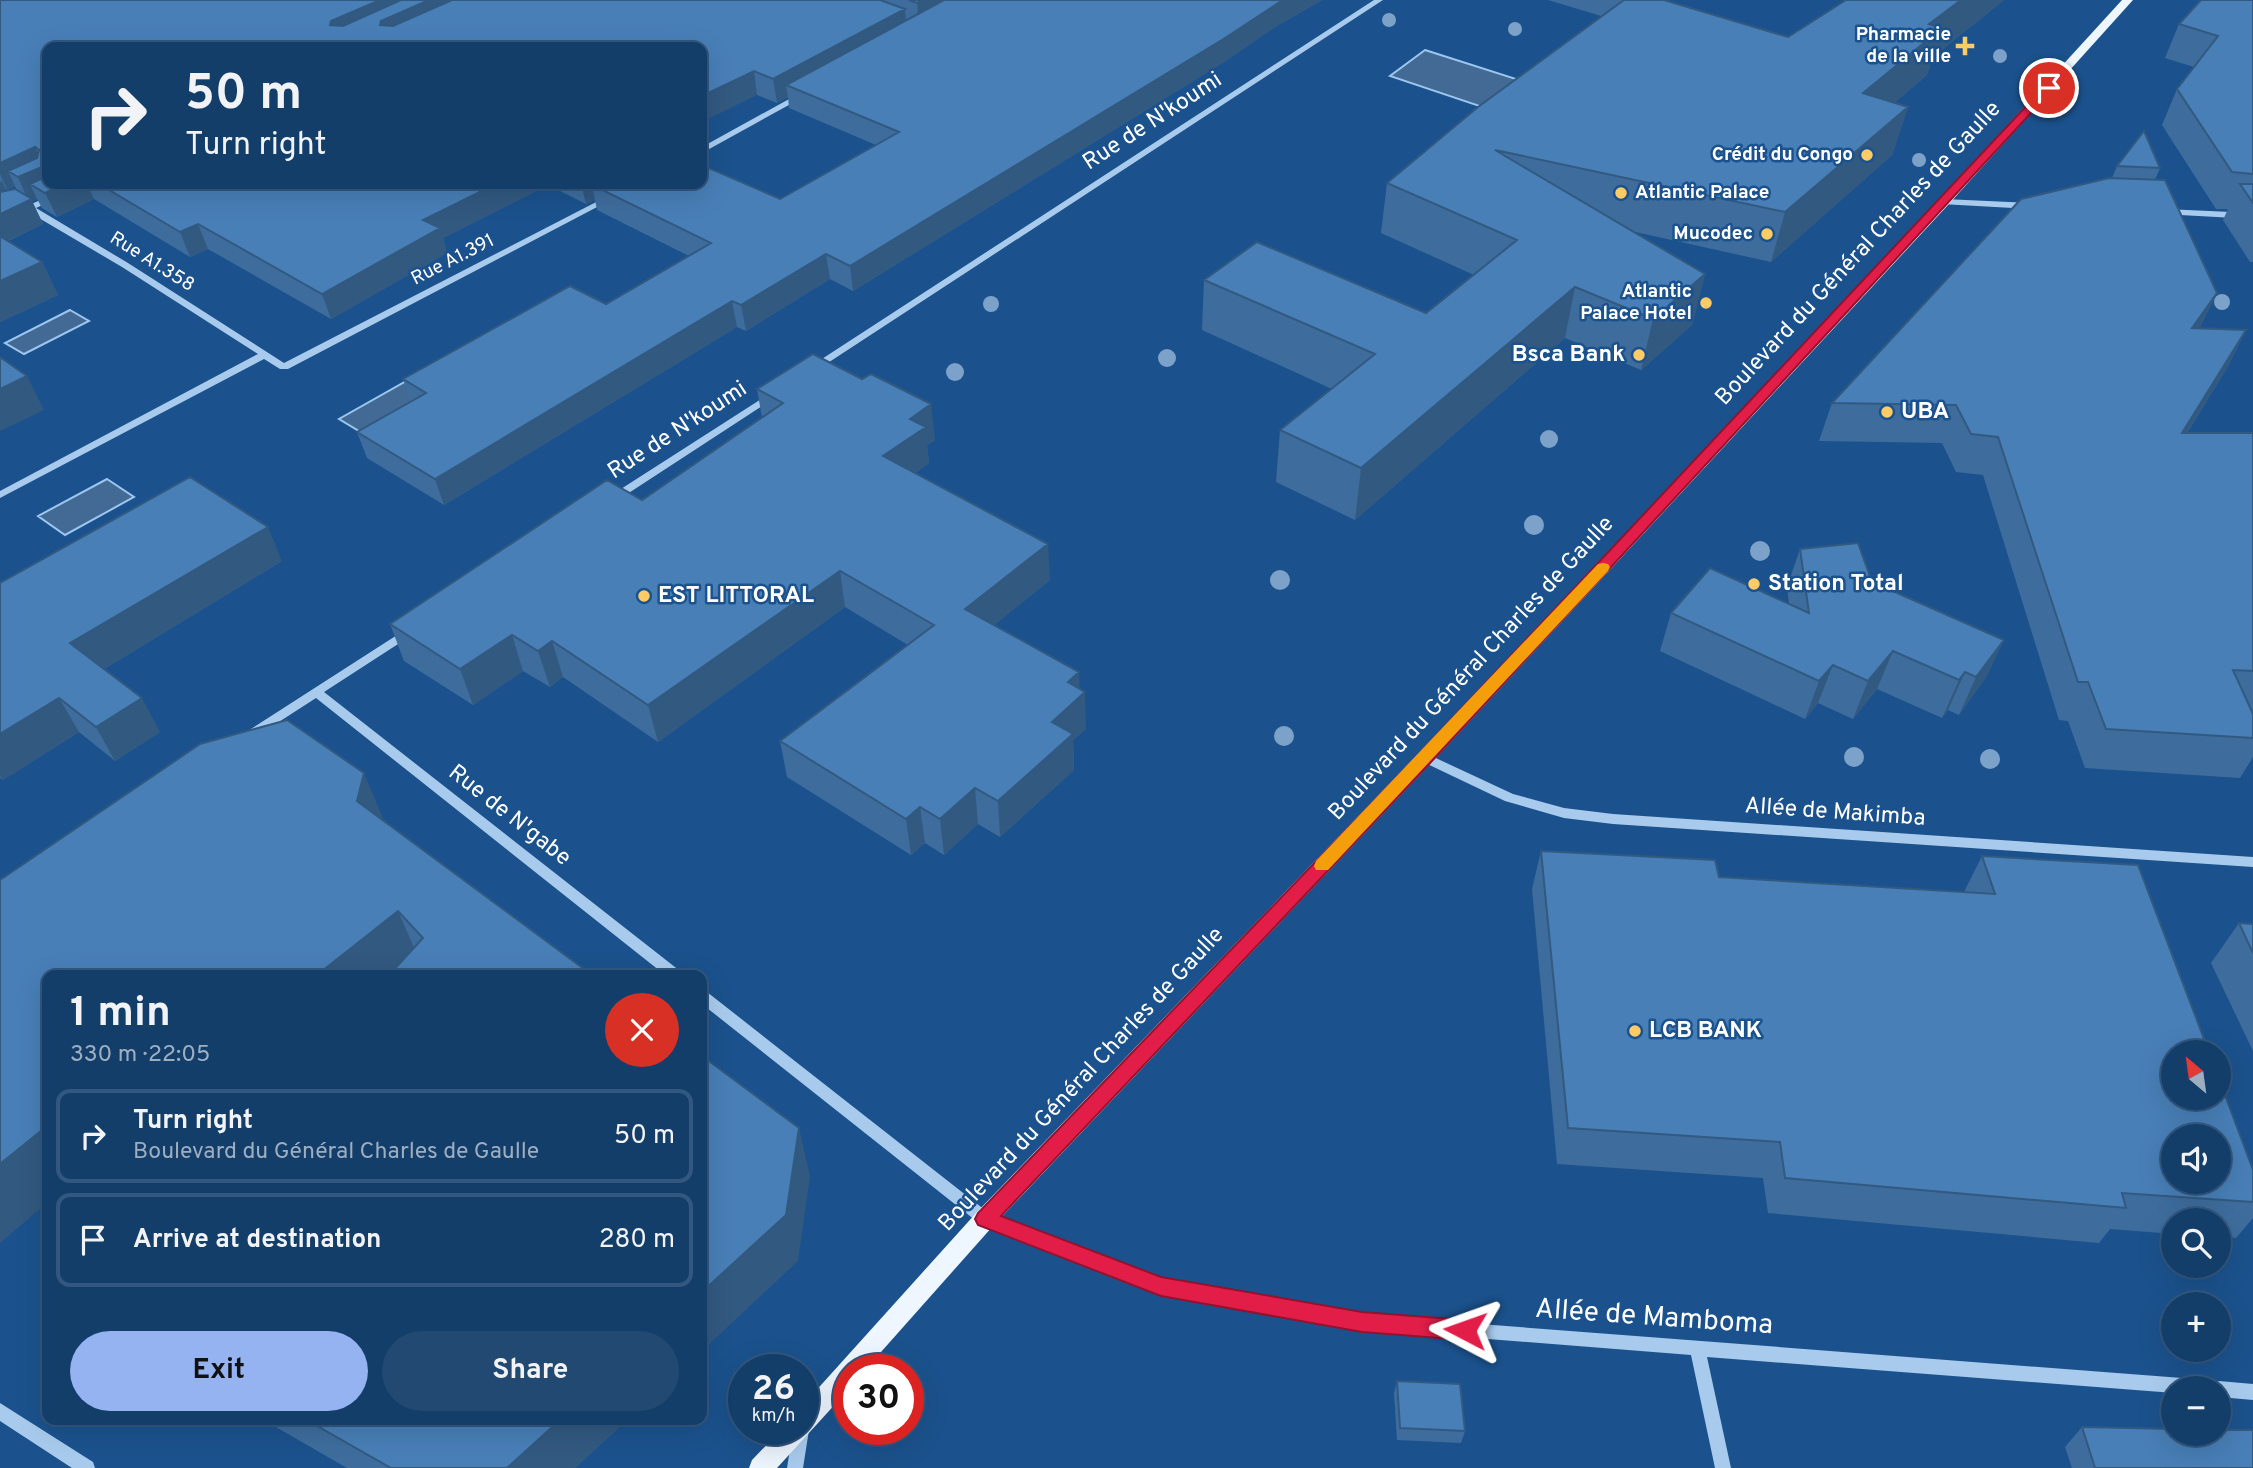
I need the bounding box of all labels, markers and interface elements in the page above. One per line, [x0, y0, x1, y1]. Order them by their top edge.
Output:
place label: Pharmacie de la ville [1856, 23, 1951, 69]
marker: Pharmacie de la ville [1957, 38, 1973, 54]
pin [2019, 58, 2079, 118]
text: 50 m [185, 65, 302, 127]
street label: Rue de N'koumi [1078, 66, 1228, 178]
icon: arrive [2030, 69, 2068, 107]
icon: right [70, 70, 161, 161]
street label: Boulevard du Général Charles de Gaulle [1710, 96, 2008, 412]
text: Turn right [185, 126, 327, 166]
place label: Crédit du Congo [1712, 143, 1853, 167]
marker: Crédit du Congo [1859, 147, 1875, 163]
place label: Atlantic Palace [1635, 181, 1769, 205]
marker: Atlantic Palace [1613, 185, 1629, 201]
place label: Mucodec [1673, 222, 1753, 246]
street label: Rue A1.358 [105, 226, 199, 298]
marker: Mucodec [1759, 226, 1775, 242]
street label: Rue A1.391 [407, 229, 499, 291]
place label: Atlantic Palace Hotel [1580, 280, 1692, 326]
marker: Atlantic Palace Hotel [1698, 295, 1714, 311]
place label: Bsca Bank [1512, 341, 1625, 370]
marker: Bsca Bank [1631, 347, 1647, 363]
street label: Rue de N'koumi [603, 375, 753, 487]
place label: UBA [1901, 398, 1949, 427]
marker: UBA [1879, 404, 1895, 420]
street label: Boulevard du Général Charles de Gaulle [1323, 511, 1621, 827]
place label: Station Total [1768, 570, 1904, 599]
marker: Station Total [1746, 576, 1762, 592]
place label: EST LITTORAL [658, 582, 814, 611]
marker: EST LITTORAL [636, 588, 652, 604]
street label: Rue de N'gabe [442, 759, 576, 873]
street label: Allée de Makimba [1744, 792, 1926, 834]
street label: Boulevard du Général Charles de Gaulle [933, 922, 1231, 1238]
text: 1 min [70, 988, 171, 1041]
button: close [605, 993, 679, 1067]
place label: LCB BANK [1649, 1017, 1762, 1046]
marker: LCB BANK [1627, 1023, 1643, 1039]
north arrow [2161, 1040, 2231, 1110]
map controls [2161, 1040, 2231, 1446]
text: 330 m · 22:05 [70, 1041, 210, 1070]
text: Turn right [133, 1105, 253, 1138]
icon: right [74, 1117, 112, 1155]
text: 50 m [614, 1120, 675, 1153]
button: sound [2161, 1124, 2231, 1194]
text: Boulevard du Général Charles de Gaulle [133, 1138, 539, 1167]
button: search [2161, 1208, 2231, 1278]
icon: arrive [74, 1221, 112, 1259]
text: Arrive at destination [133, 1224, 381, 1257]
text: 280 m [599, 1224, 675, 1257]
street label: Allée de Mamboma [1534, 1292, 1774, 1344]
button: + [2161, 1292, 2231, 1362]
position arrow [1428, 1293, 1502, 1367]
button: Exit [70, 1331, 368, 1411]
button: Share [382, 1331, 679, 1411]
speed limit sign: 30 [833, 1354, 924, 1445]
text: 26 [752, 1368, 795, 1412]
button: − [2161, 1376, 2231, 1446]
text: km/h [752, 1405, 795, 1428]

